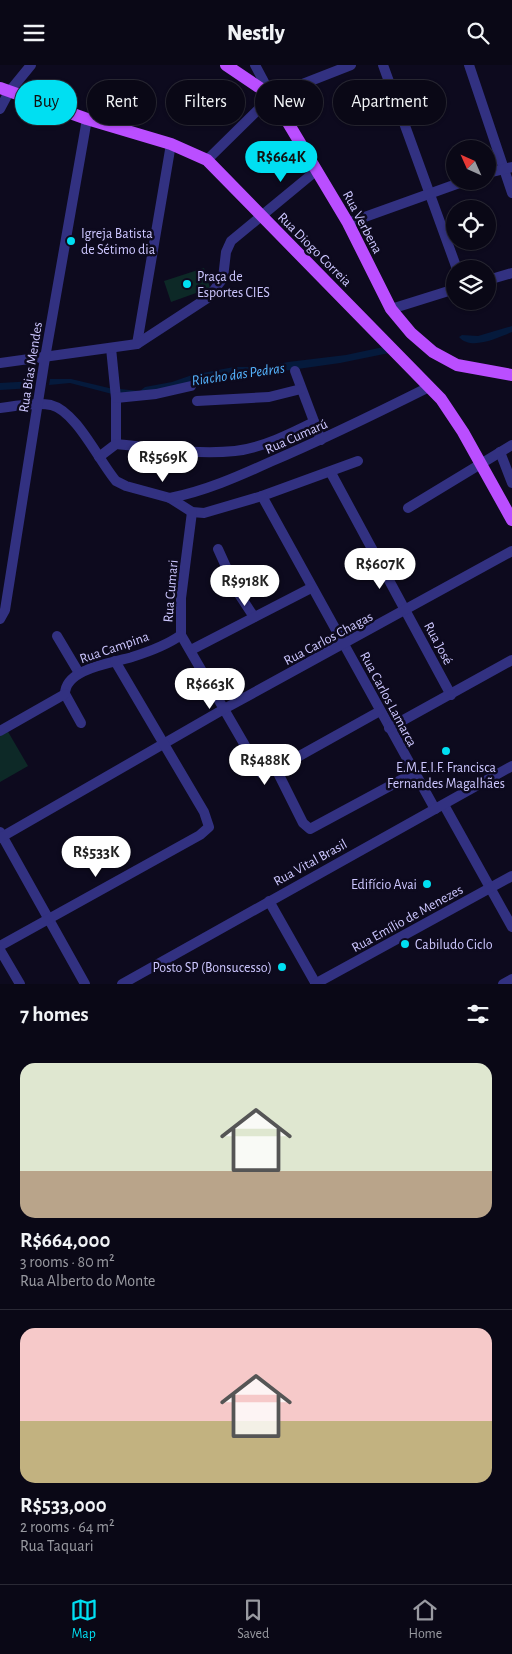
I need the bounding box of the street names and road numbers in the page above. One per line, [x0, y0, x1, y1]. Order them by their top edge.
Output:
street label: Rua Verbena [340, 189, 385, 257]
street label: Rua Diogo Correia [275, 210, 354, 290]
street label: Rua Bias Mendes [17, 321, 45, 413]
street label: Rua Cumarú [263, 417, 330, 457]
street label: Rua Cumari [161, 559, 181, 623]
street label: Rua Carlos Chagas [282, 610, 375, 668]
street label: Rua José [421, 620, 455, 667]
street label: Rua Campina [78, 629, 151, 666]
street label: Rua Carlos Lamarca [357, 650, 419, 750]
street label: Rua Vital Brasil [271, 837, 350, 889]
street label: Rua Emílio de Menezes [350, 883, 465, 955]

